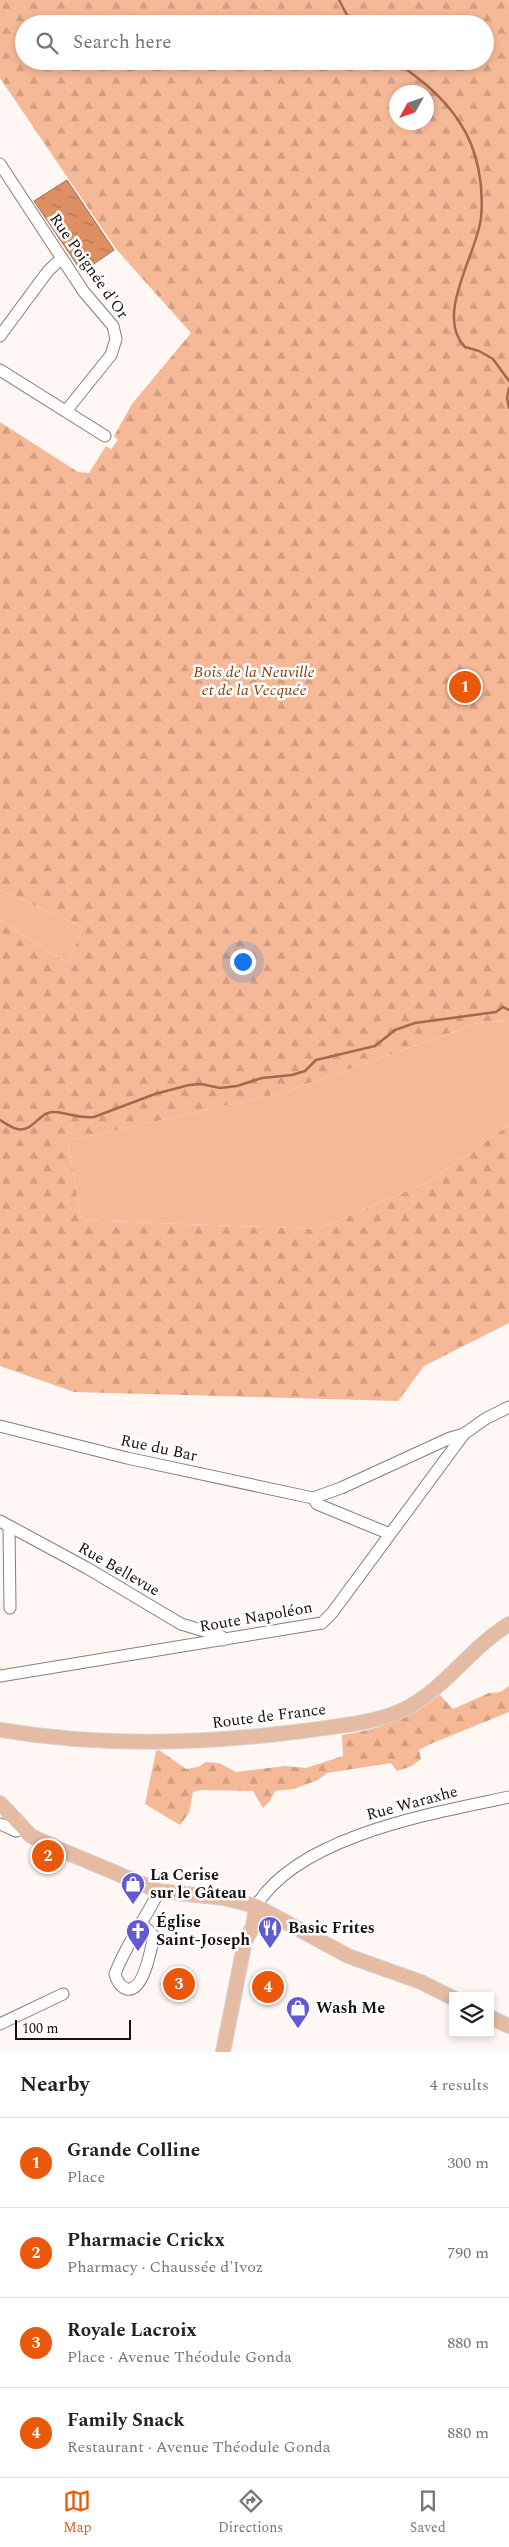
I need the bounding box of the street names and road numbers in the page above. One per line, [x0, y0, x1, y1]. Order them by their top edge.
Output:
street label: Rue Poignée d'Or [43, 208, 135, 324]
street label: Rue du Bar [118, 1428, 200, 1468]
street label: Rue Bellevue [73, 1536, 165, 1602]
street label: Route Napoléon [198, 1595, 314, 1639]
street label: Route de France [211, 1697, 327, 1735]
street label: Rue Waraxhe [364, 1779, 460, 1827]

